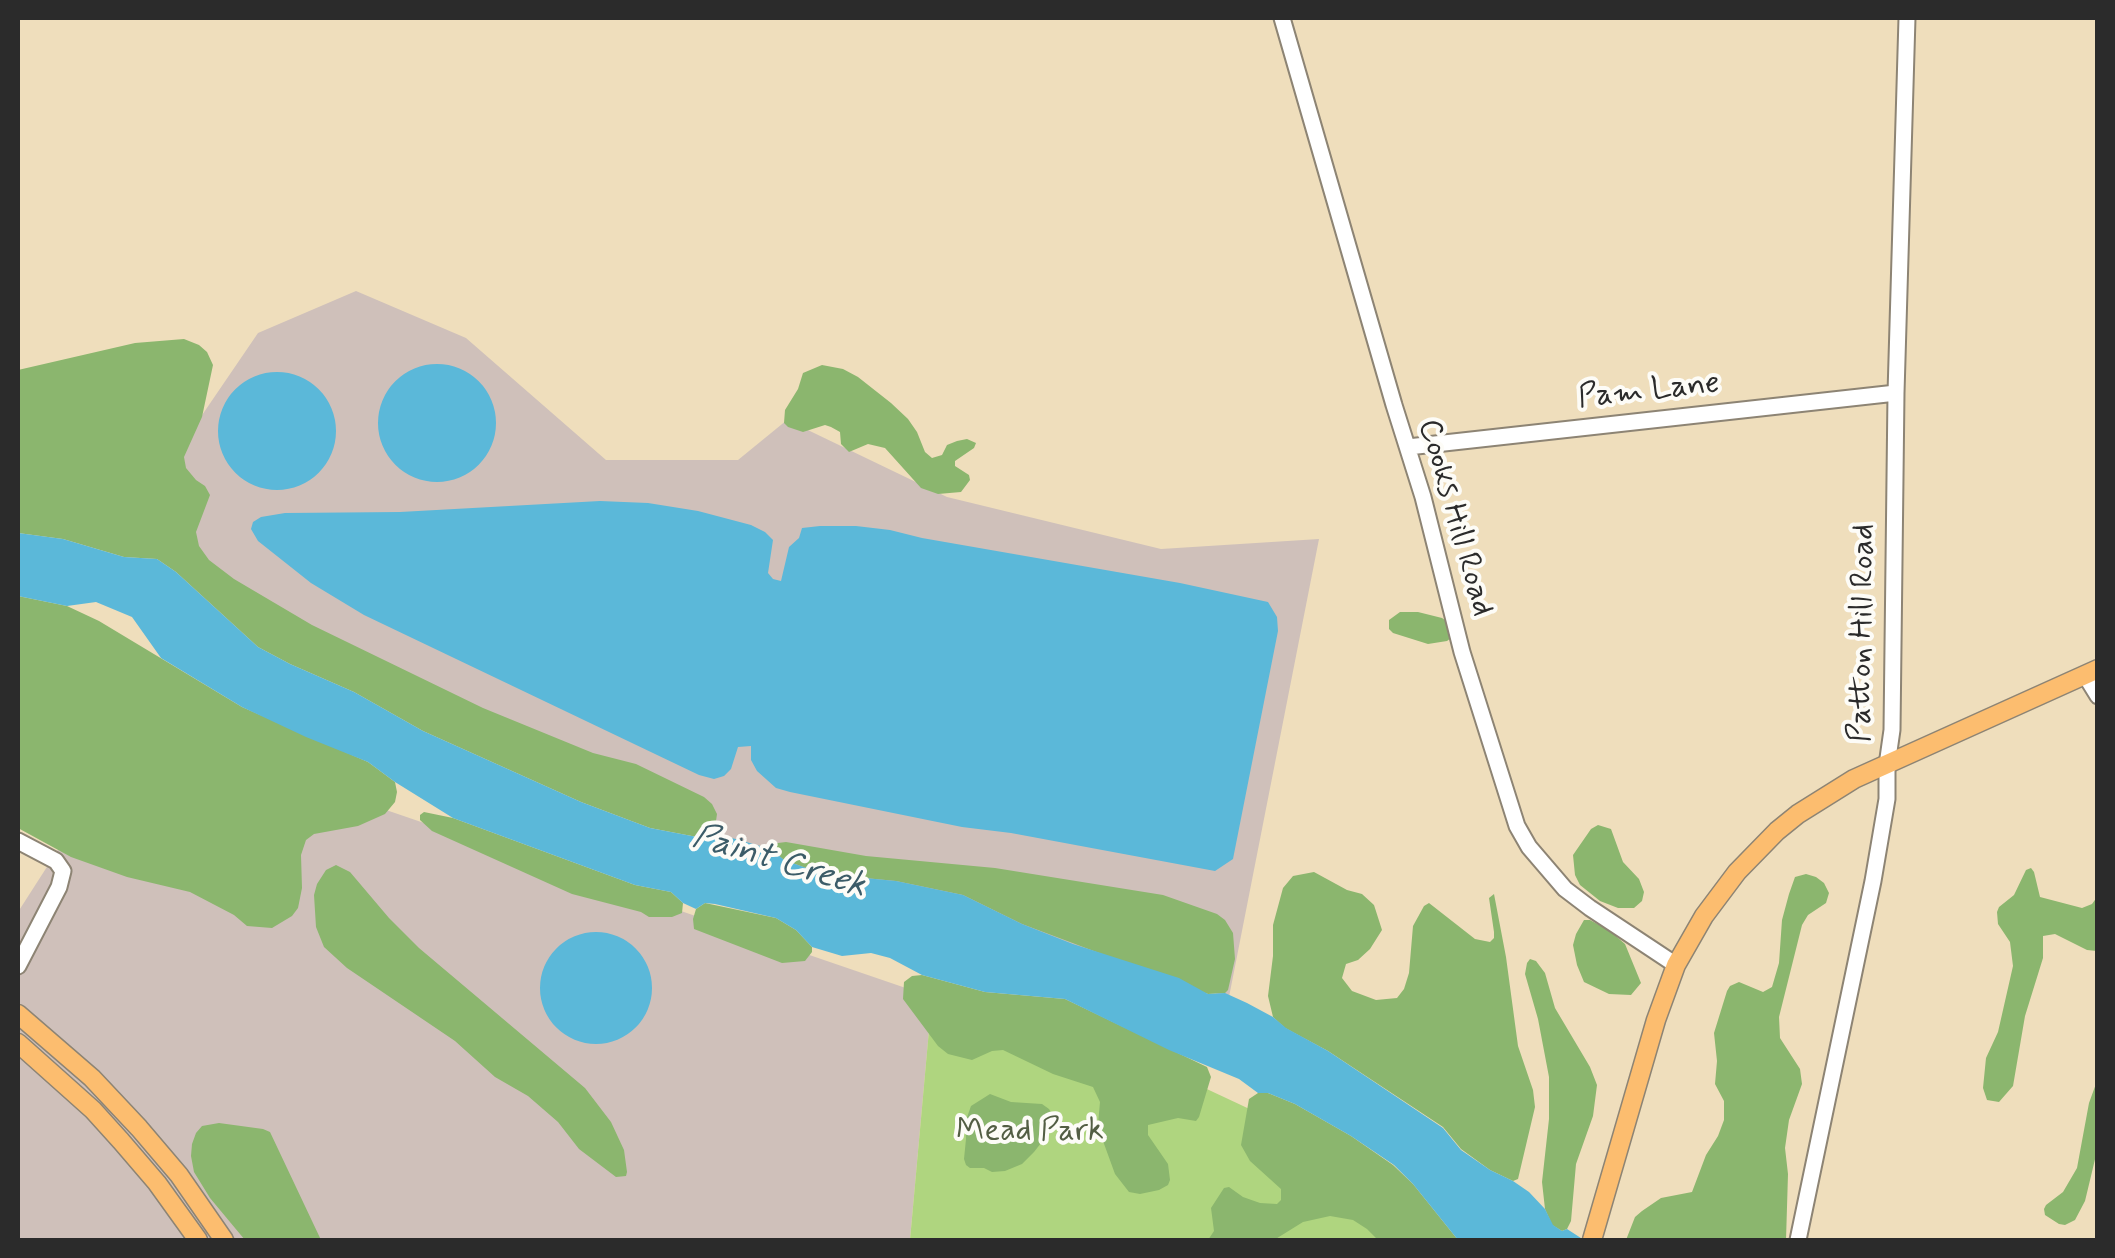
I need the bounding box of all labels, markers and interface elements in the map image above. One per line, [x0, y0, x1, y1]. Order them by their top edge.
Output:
street label: Pam Lane [1576, 365, 1722, 419]
street label: Cooks Hill Road [1408, 415, 1500, 621]
street label: Patton Hill Road [1843, 523, 1885, 743]
water label: Paint Creek [687, 817, 871, 909]
park label: Mead Park [956, 1113, 1104, 1151]

